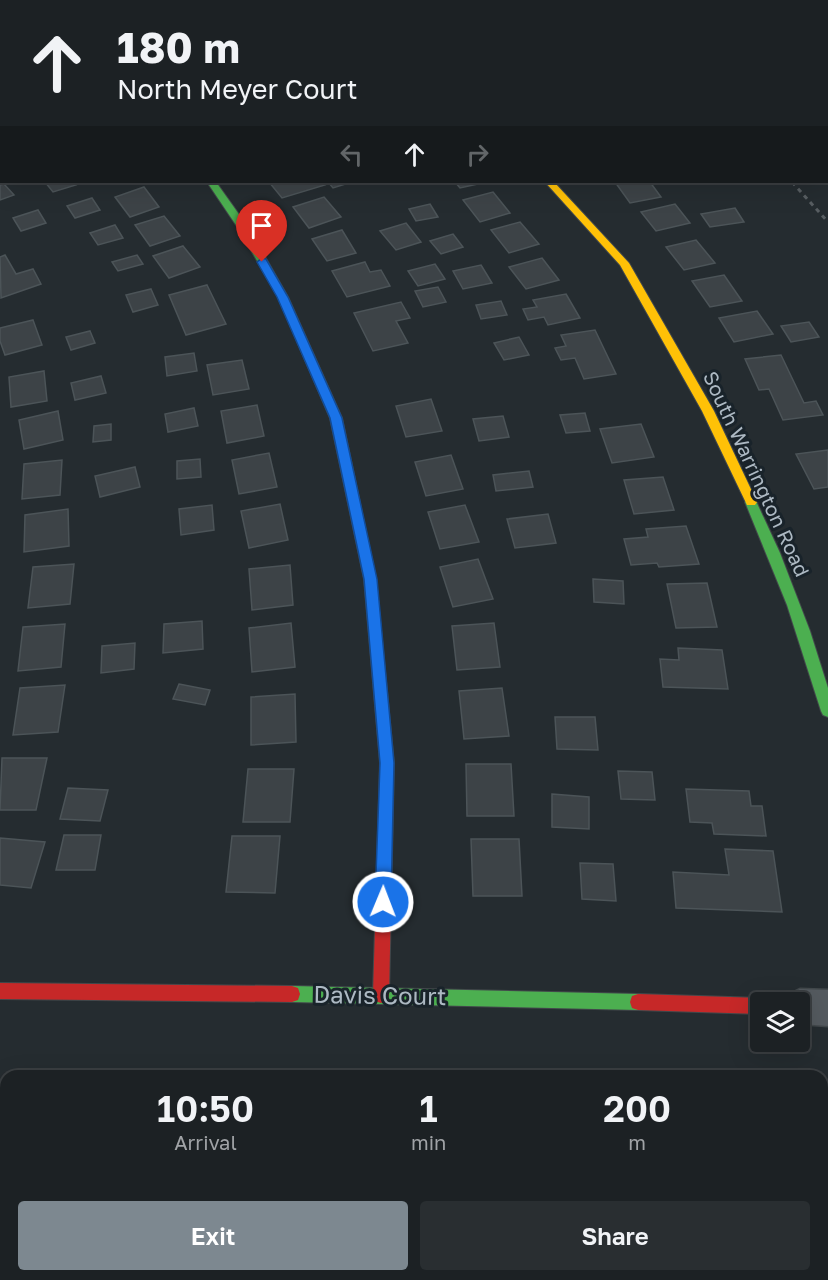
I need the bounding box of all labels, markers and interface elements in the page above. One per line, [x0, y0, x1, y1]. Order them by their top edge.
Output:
text: 180 m [117, 22, 240, 72]
icon: ahead [18, 24, 96, 102]
text: North Meyer Court [117, 73, 358, 105]
icon: left [335, 138, 368, 171]
icon: ahead [398, 138, 431, 171]
icon: right [461, 138, 494, 171]
pin [236, 200, 287, 262]
icon: arrive [245, 209, 278, 242]
street label: South Warrington Road [699, 367, 815, 580]
position arrow [351, 870, 415, 934]
street label: Davis Court [313, 979, 447, 1010]
map controls [750, 992, 810, 1052]
button: layers [750, 992, 810, 1052]
text: 10:50 [157, 1087, 254, 1130]
text: 1 [420, 1087, 438, 1130]
text: 200 [603, 1087, 671, 1130]
text: Arrival [174, 1130, 237, 1154]
text: min [411, 1130, 446, 1154]
text: m [628, 1130, 646, 1154]
button: Exit [18, 1201, 408, 1270]
button: Share [420, 1201, 810, 1270]

